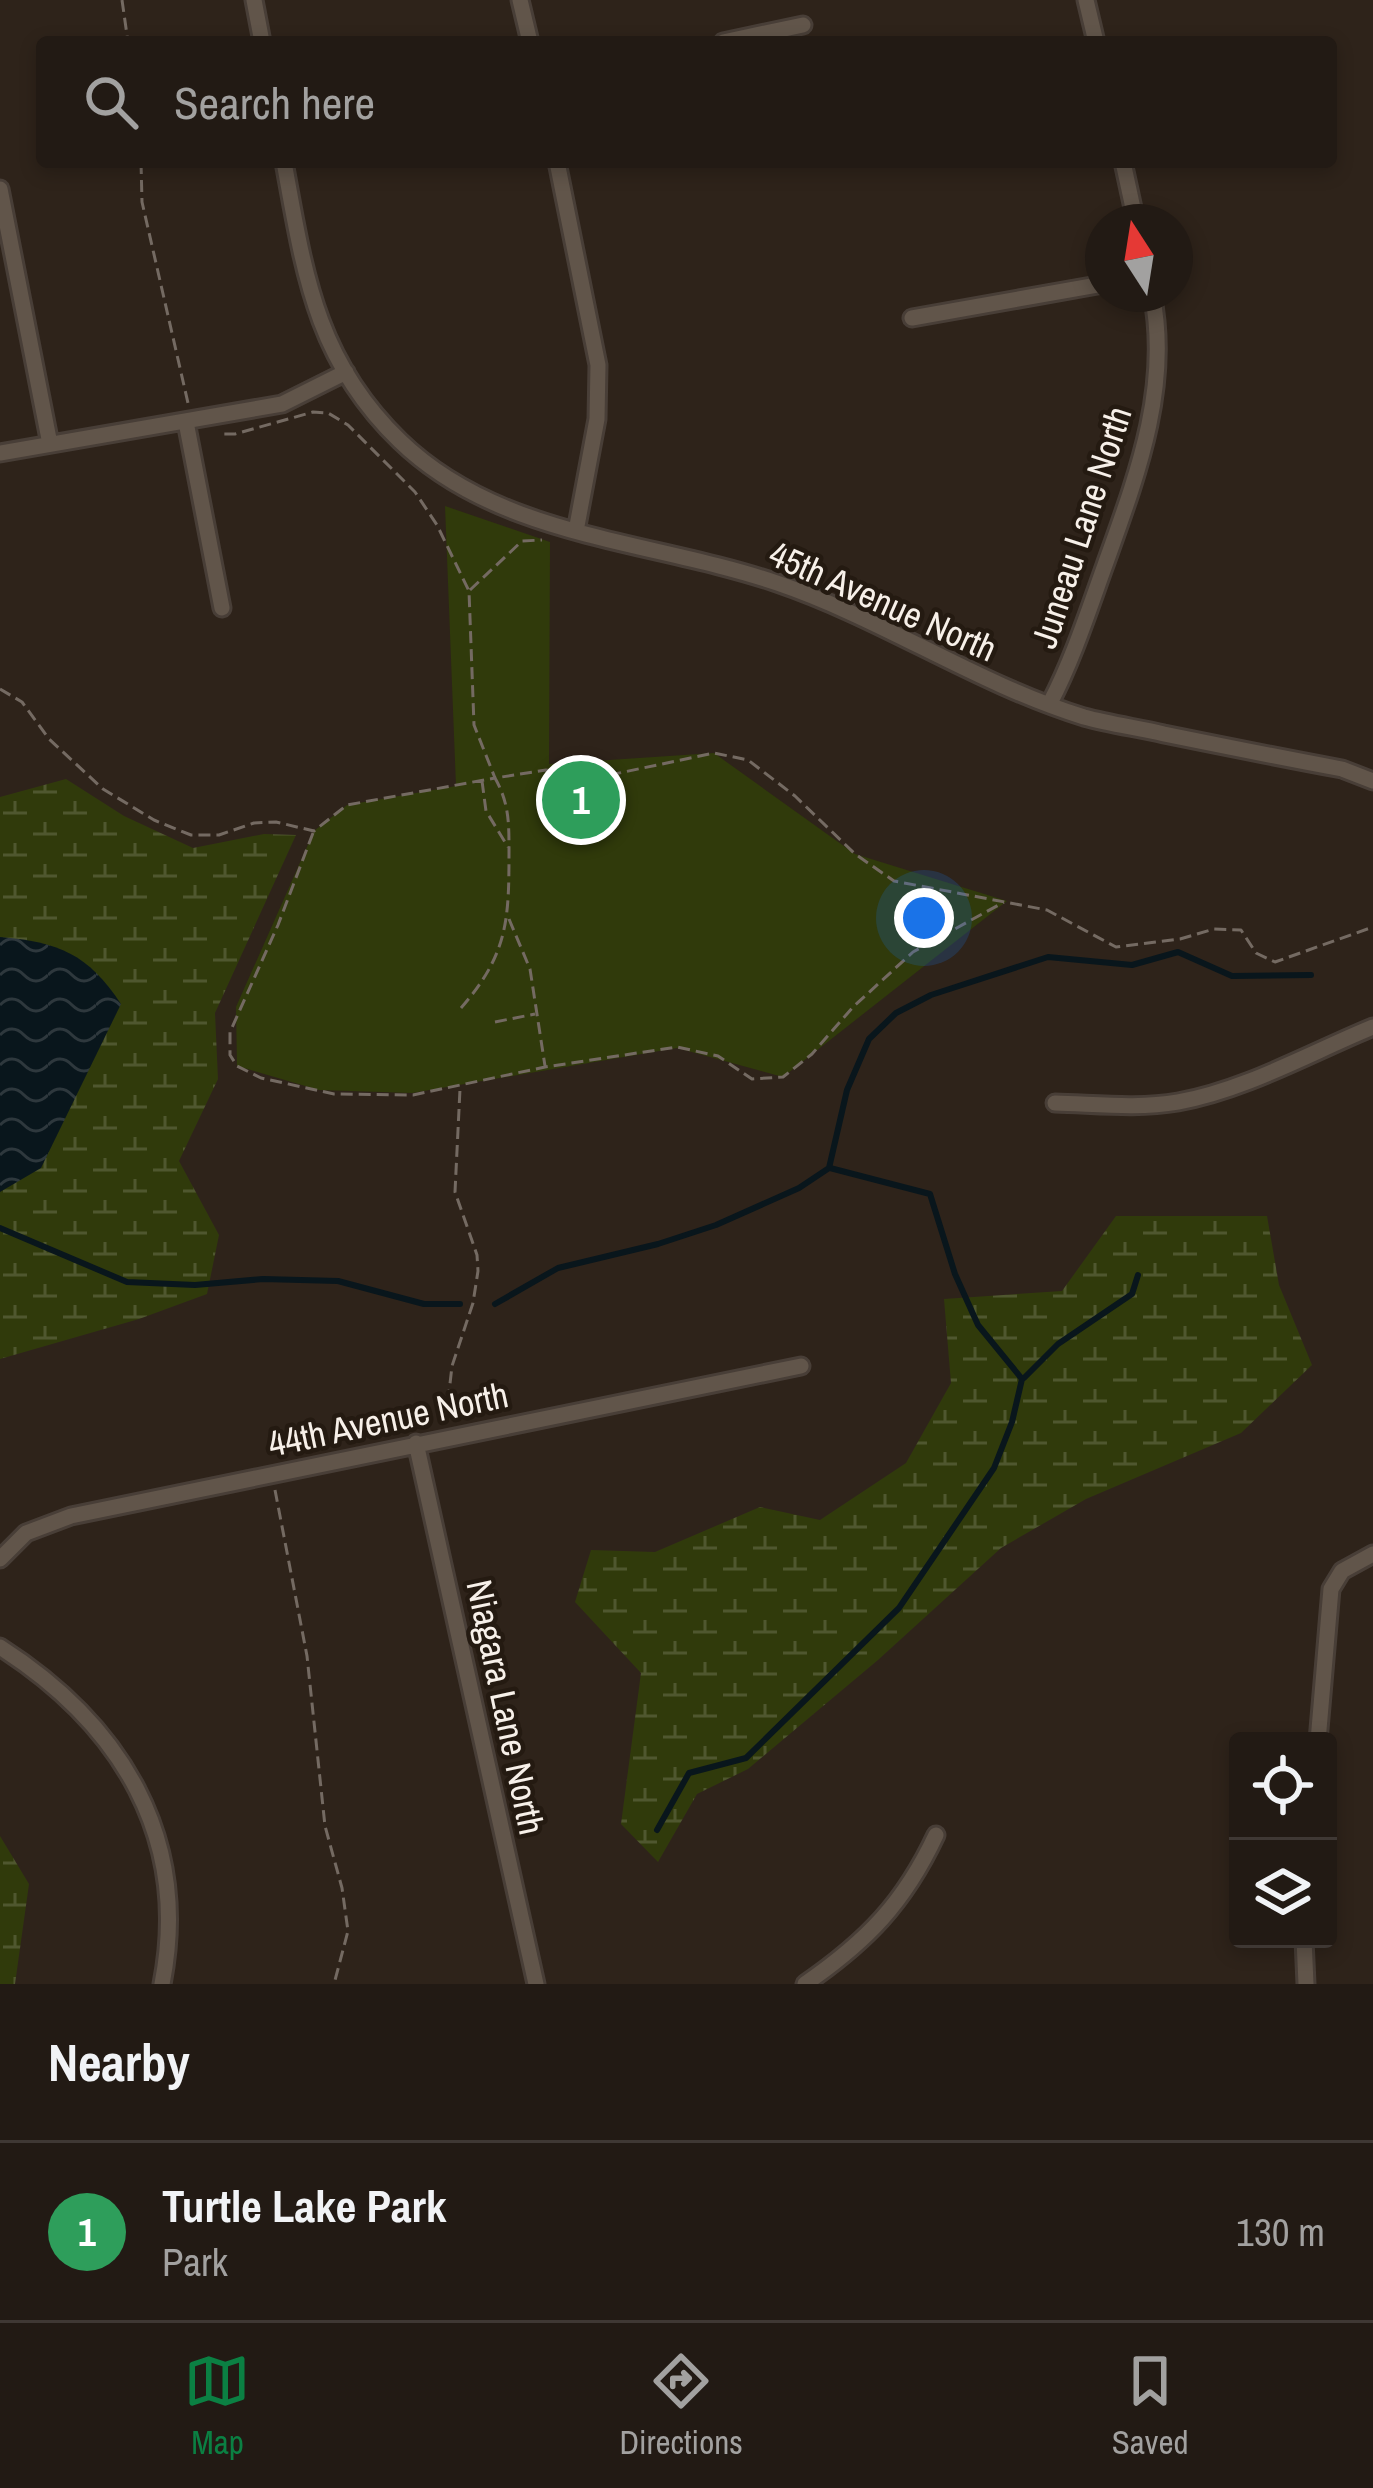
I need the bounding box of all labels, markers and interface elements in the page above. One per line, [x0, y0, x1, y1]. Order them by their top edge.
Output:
search box [36, 36, 1337, 168]
icon: search [78, 69, 144, 135]
text: Search here [174, 72, 375, 133]
north arrow [1085, 204, 1193, 312]
street label: Juneau Lane North [1019, 400, 1143, 654]
street label: 45th Avenue North [762, 529, 1004, 673]
pin: 1 [542, 755, 620, 845]
your location [894, 888, 954, 948]
street label: 44th Avenue North [264, 1370, 512, 1468]
street label: Niagara Lane North [456, 1575, 556, 1839]
map controls [1229, 1732, 1337, 1948]
button: locate [1229, 1732, 1337, 1840]
button: layers [1229, 1840, 1337, 1948]
text: Nearby [48, 2028, 190, 2097]
text: Turtle Lake Park [162, 2175, 446, 2236]
text: 1 [78, 2206, 96, 2258]
text: 130 m [1236, 2206, 1325, 2258]
text: Park [162, 2236, 228, 2288]
tab: Map [184, 2348, 250, 2464]
tab: Directions [619, 2348, 743, 2464]
tab: Saved [1112, 2348, 1188, 2464]

